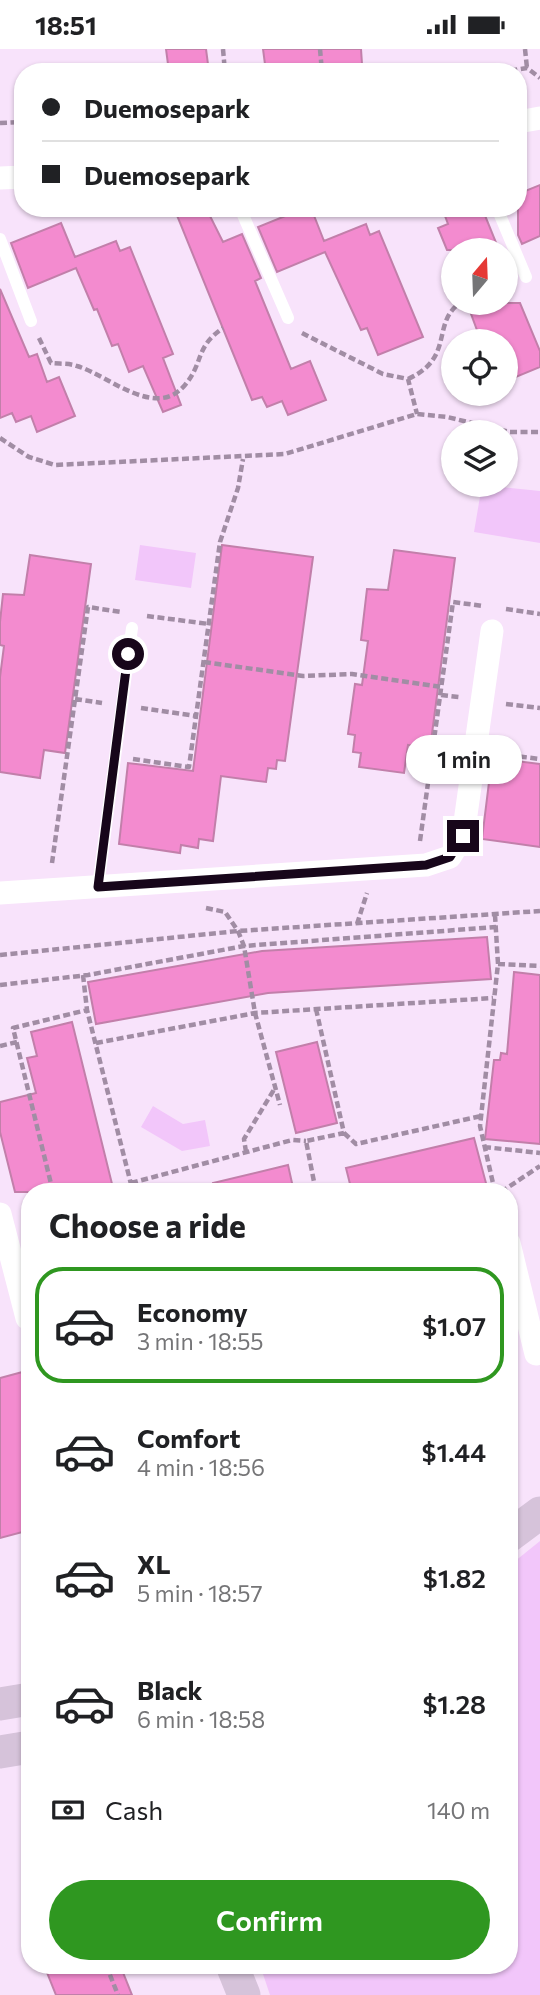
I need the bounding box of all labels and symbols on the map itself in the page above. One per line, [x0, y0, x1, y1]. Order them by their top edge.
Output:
north arrow [441, 238, 518, 315]
route start [112, 638, 144, 670]
callout: 1 min [405, 735, 521, 783]
route end [447, 820, 479, 852]

